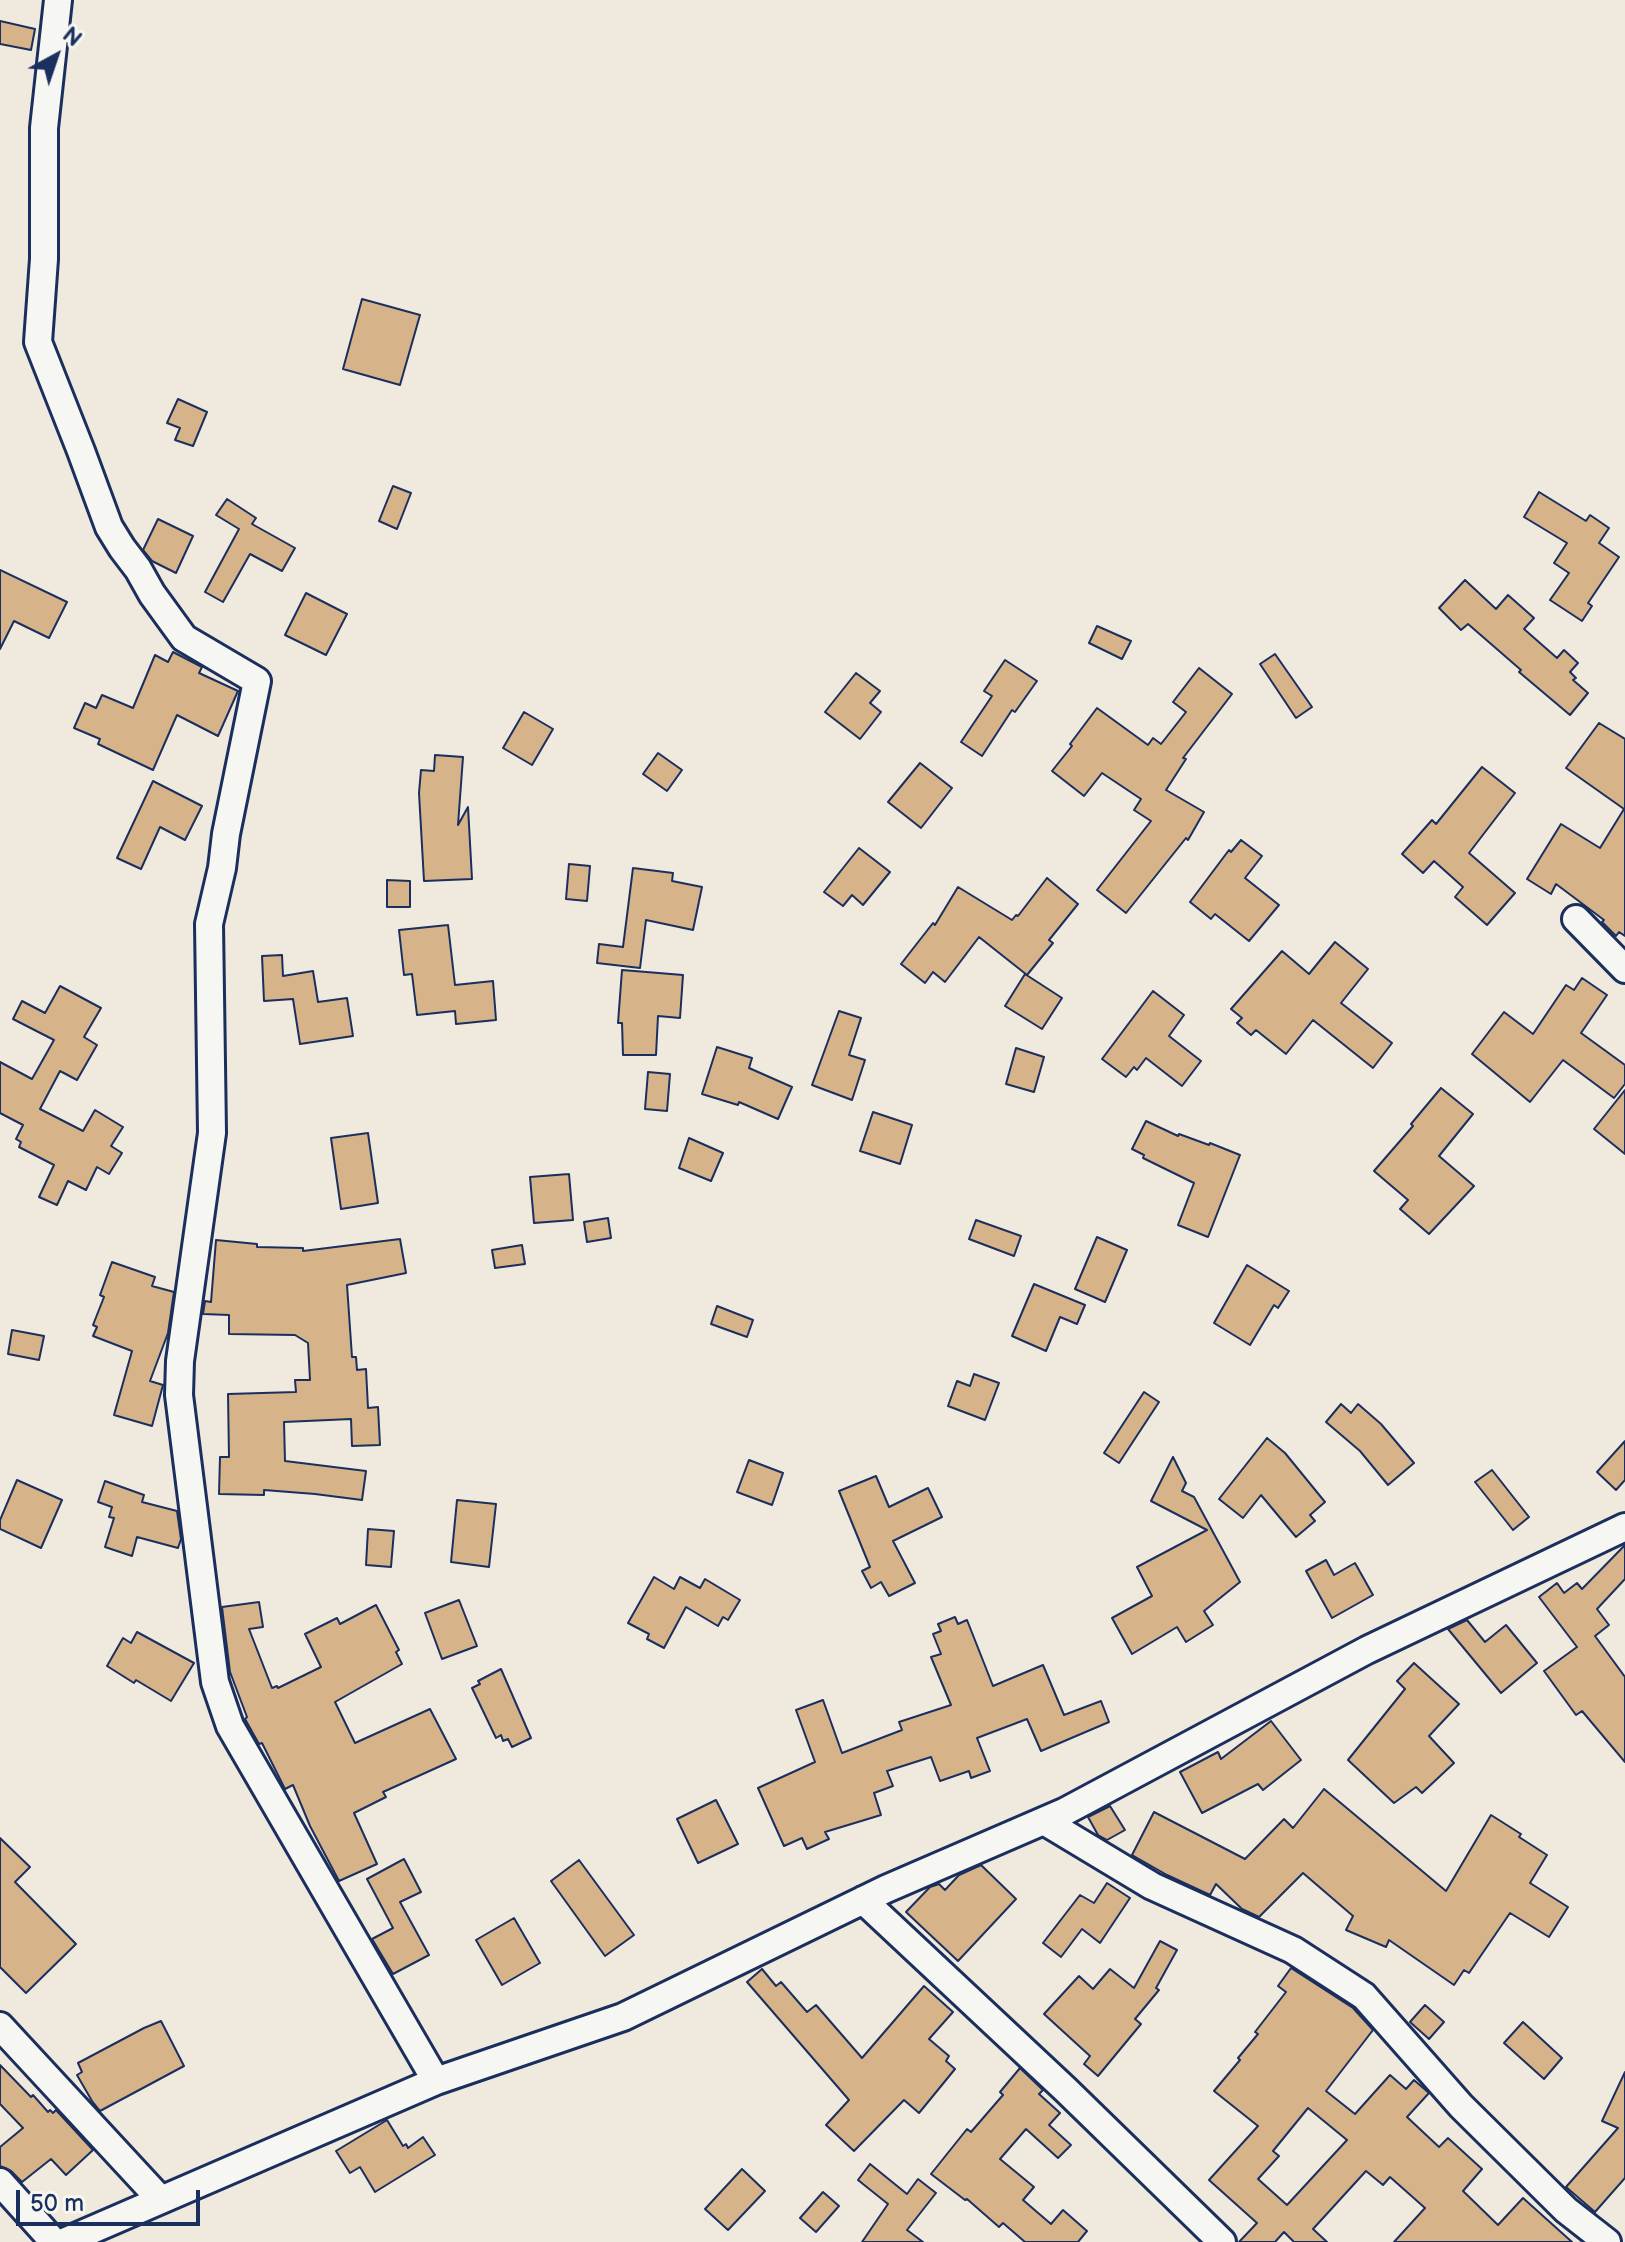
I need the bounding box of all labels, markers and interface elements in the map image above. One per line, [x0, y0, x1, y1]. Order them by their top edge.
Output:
north arrow [16, 16, 96, 96]
text: N [57, 22, 87, 53]
scale bar [20, 2174, 204, 2224]
text: 50 m [30, 2189, 84, 2218]

